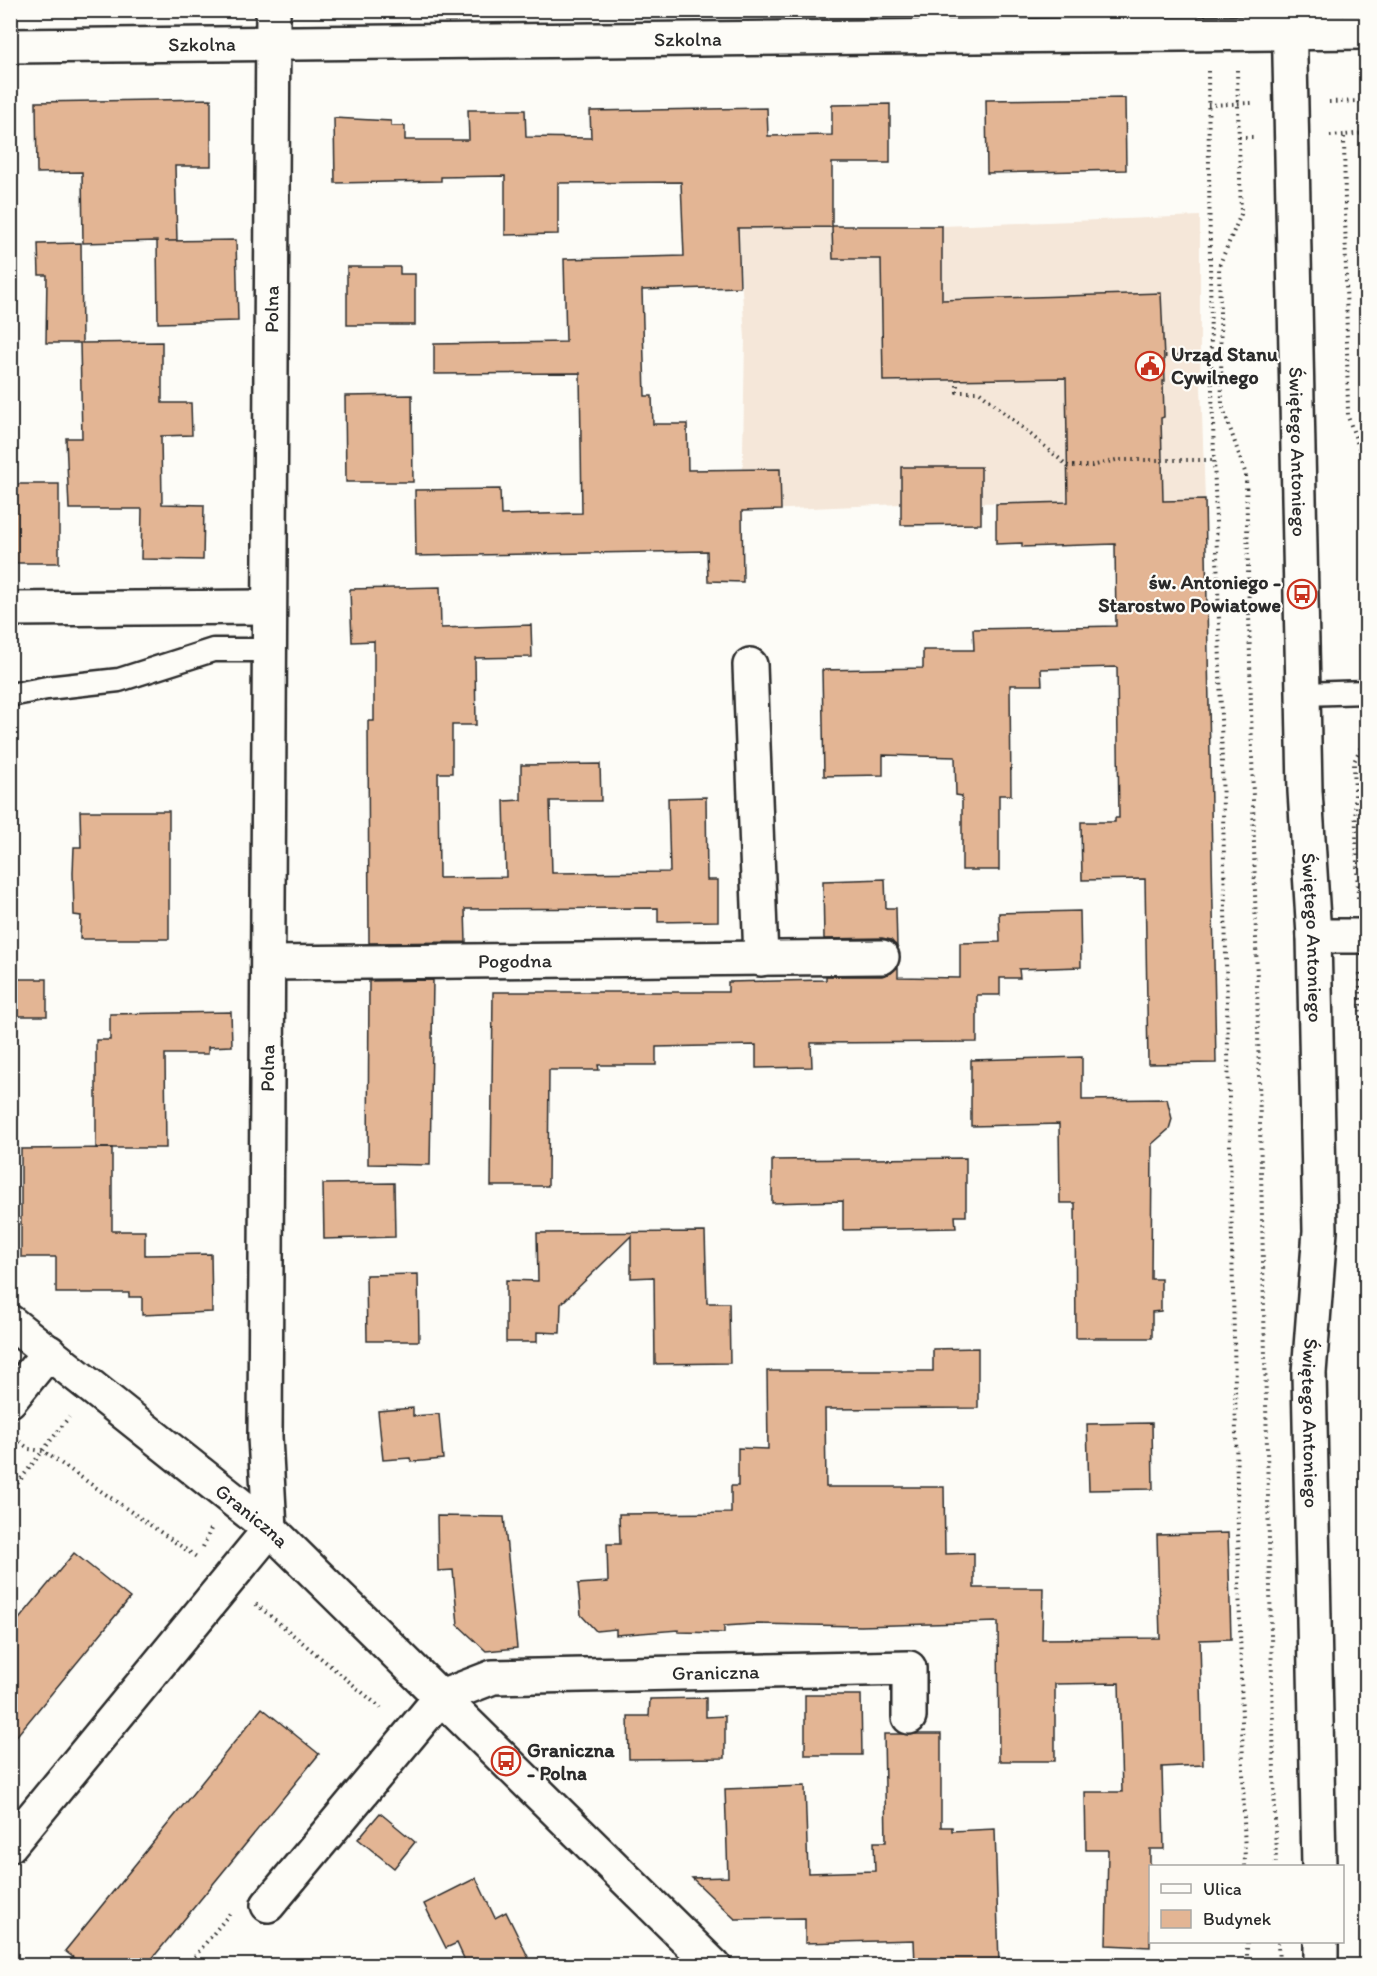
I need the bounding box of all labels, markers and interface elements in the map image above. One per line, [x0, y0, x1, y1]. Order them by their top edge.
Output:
street label: Szkolna [654, 27, 722, 51]
street label: Szkolna [168, 32, 236, 56]
street label: Polna [259, 286, 283, 333]
place label: Urząd Stanu Cywilnego [1171, 342, 1278, 390]
public building icon: Urząd Stanu Cywilnego [1134, 350, 1166, 382]
street label: Świętego Antoniego [1284, 367, 1312, 537]
place label: św. Antoniego - Starostwo Powiatowe [1098, 570, 1281, 617]
bus stop icon: św. Antoniego - Starostwo Powiatowe [1286, 578, 1318, 610]
street label: Świętego Antoniego [1297, 852, 1328, 1023]
street label: Pogodna [478, 948, 553, 973]
street label: Polna [255, 1044, 279, 1092]
street label: Świętego Antoniego [1297, 1337, 1324, 1508]
street label: Graniczna [211, 1478, 294, 1553]
street label: Graniczna [672, 1659, 760, 1685]
place label: Graniczna - Polna [527, 1738, 615, 1785]
bus stop icon: Graniczna - Polna [490, 1745, 522, 1777]
legend [1149, 1865, 1344, 1943]
text: Ulica [1203, 1878, 1242, 1900]
text: Budynek [1203, 1908, 1272, 1930]

